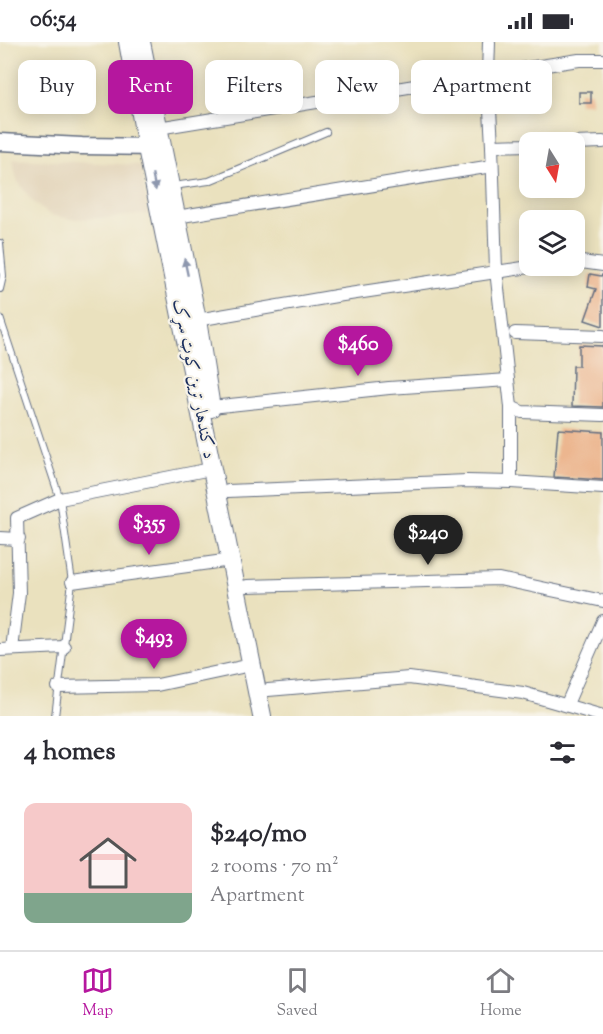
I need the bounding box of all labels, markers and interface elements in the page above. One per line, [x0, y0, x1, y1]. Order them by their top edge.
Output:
text: 06:54 [30, 5, 77, 37]
chip: Buy [18, 60, 96, 114]
chip: Rent [108, 60, 193, 114]
chip: Filters [205, 60, 303, 114]
chip: New [315, 60, 399, 114]
chip: Apartment [411, 60, 552, 114]
north arrow [519, 132, 585, 198]
map controls [519, 132, 585, 276]
one-way arrow [150, 173, 159, 192]
button: layers [519, 210, 585, 276]
one-way arrow [181, 257, 190, 276]
street label: د کندهار ترين کوټ سړک [165, 297, 221, 461]
pin: $460 [322, 326, 394, 377]
text: $460 [337, 331, 379, 360]
pin: $355 [113, 505, 185, 556]
text: $355 [133, 510, 165, 539]
pin: $240 [392, 515, 464, 566]
text: $240 [408, 520, 448, 549]
pin: $493 [118, 619, 190, 670]
text: $493 [135, 624, 173, 653]
text: 4 homes [24, 734, 115, 771]
icon: filters [546, 736, 579, 769]
text: $240/mo [210, 816, 307, 853]
icon: home [72, 827, 144, 899]
text: 2 rooms · 70 m² [210, 853, 339, 882]
text: Apartment [210, 882, 305, 911]
tab: Map [81, 964, 114, 1023]
tab: Saved [276, 964, 318, 1023]
tab: Home [480, 964, 522, 1023]

